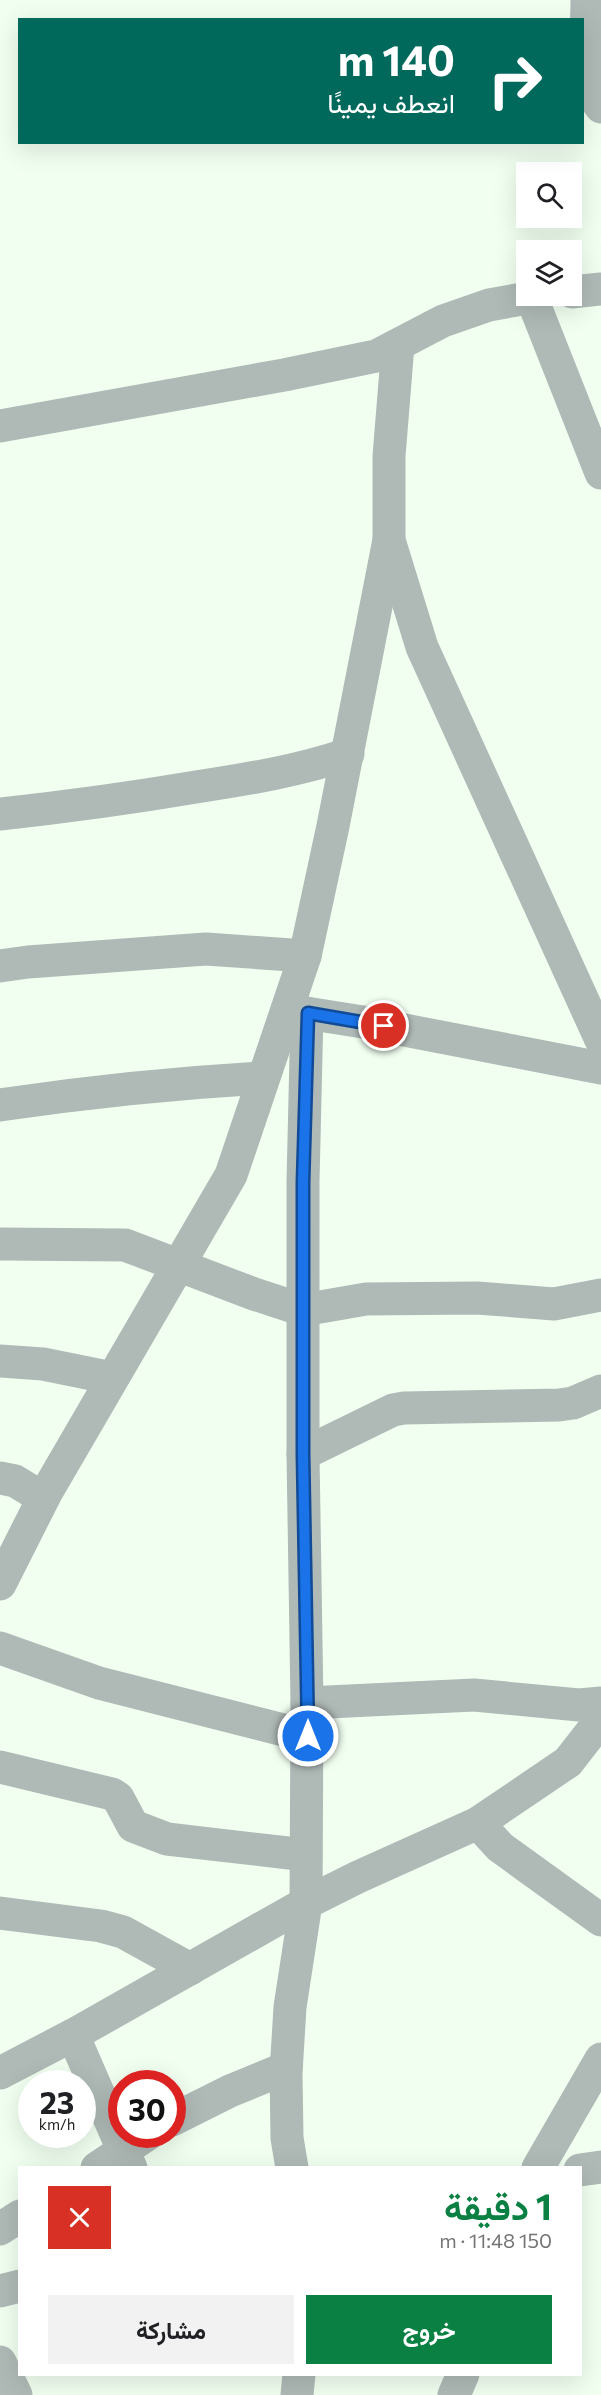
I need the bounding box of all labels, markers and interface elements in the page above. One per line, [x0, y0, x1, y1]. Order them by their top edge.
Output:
text: 140 m [338, 33, 455, 85]
icon: right [476, 42, 554, 120]
text: انعطف يمينًا [327, 86, 455, 119]
map controls [516, 162, 582, 306]
button: search [516, 162, 582, 228]
button: layers [516, 240, 582, 306]
pin [358, 1000, 409, 1051]
icon: arrive [367, 1009, 400, 1042]
position arrow [276, 1704, 340, 1768]
speed limit sign: 30 [108, 2070, 186, 2148]
text: 23 [40, 2083, 74, 2120]
text: km/h [39, 2115, 75, 2133]
text: 1 دقيقة [444, 2183, 552, 2227]
button: close [48, 2186, 111, 2249]
text: 150 m · 11:48 [439, 2228, 552, 2252]
button: مشاركة [48, 2295, 294, 2364]
button: خروج [306, 2295, 552, 2364]

